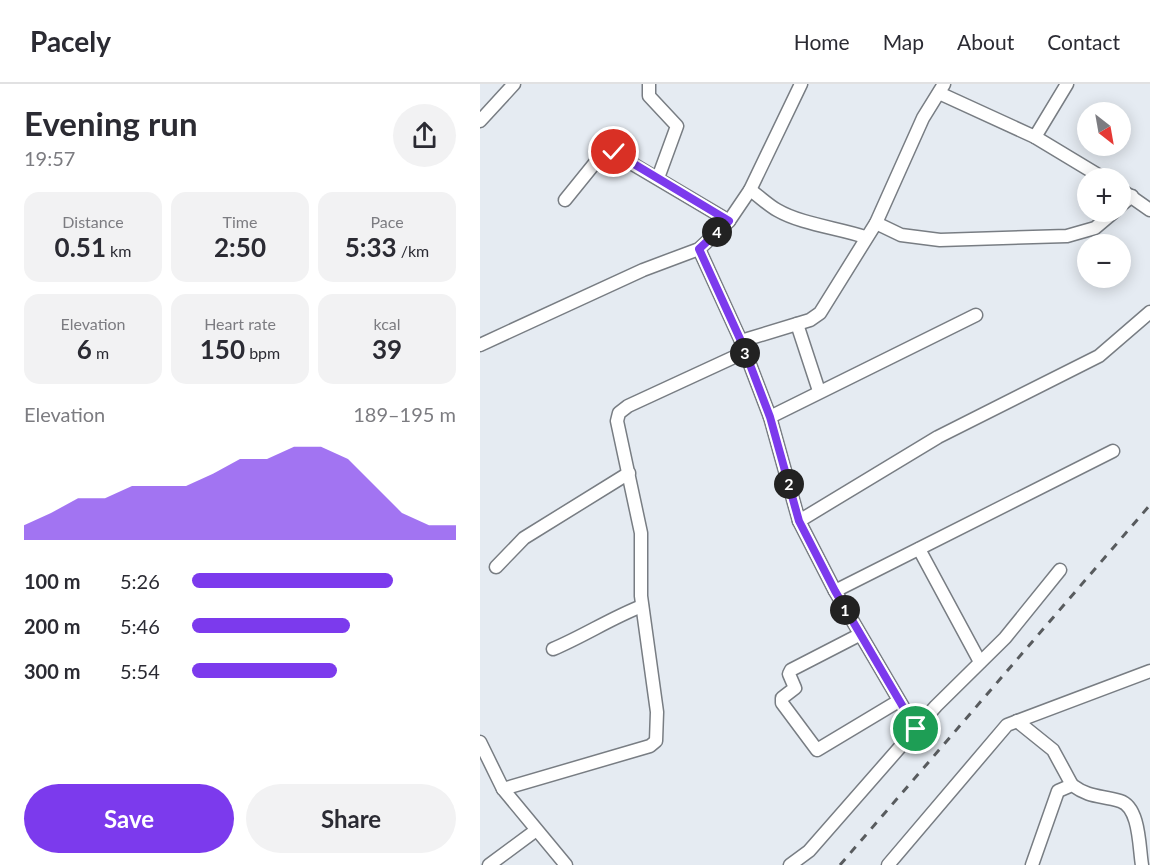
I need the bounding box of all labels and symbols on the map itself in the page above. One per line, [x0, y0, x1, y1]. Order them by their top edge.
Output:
north arrow [1077, 102, 1131, 156]
pin [588, 126, 639, 177]
pin: 4 [702, 217, 732, 247]
pin: 3 [730, 338, 760, 368]
pin: 2 [774, 469, 804, 499]
pin: 1 [830, 595, 860, 625]
pin [890, 703, 941, 754]

